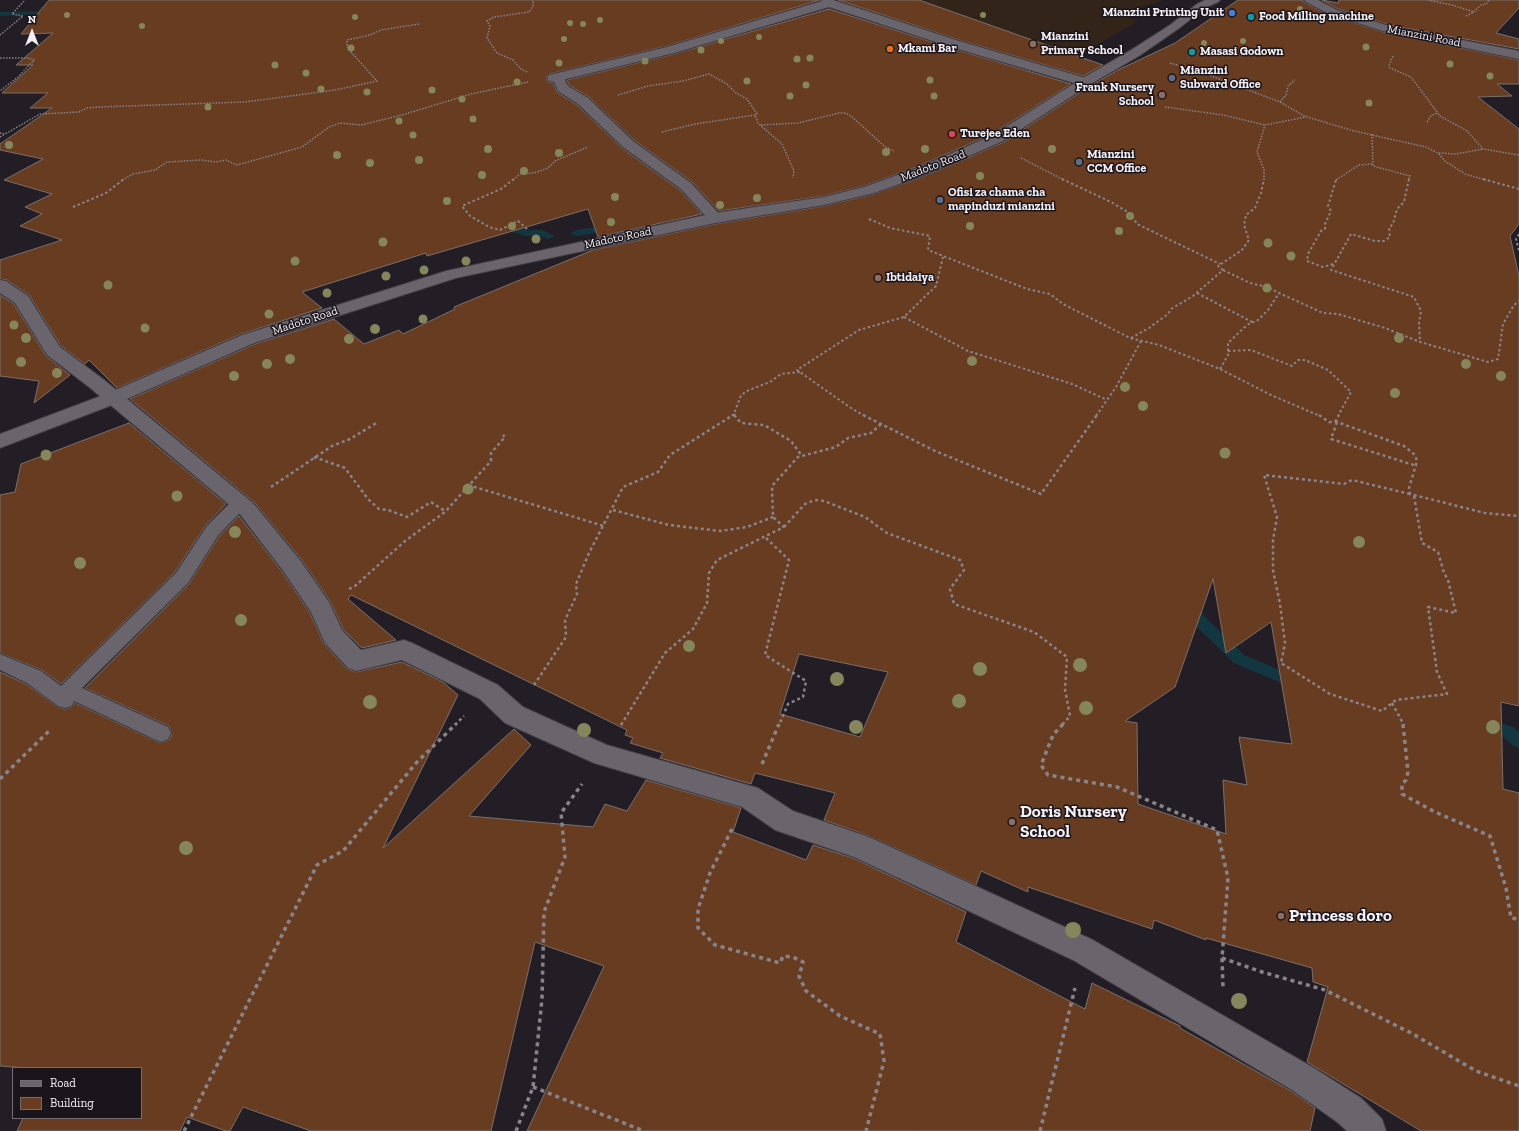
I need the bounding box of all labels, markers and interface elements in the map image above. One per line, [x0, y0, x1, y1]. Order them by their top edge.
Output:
place label: Mianzini Printing Unit [1103, 6, 1224, 20]
marker: Mianzini Printing Unit [1227, 8, 1237, 18]
place label: Food Milling machine [1259, 10, 1374, 24]
north arrow [12, 12, 52, 52]
marker: Food Milling machine [1246, 12, 1256, 22]
text: N [28, 13, 36, 26]
street label: Mianzini Road [1386, 22, 1462, 50]
place label: Mianzini Primary School [1041, 30, 1123, 58]
marker: Mianzini Primary School [1028, 39, 1038, 49]
place label: Mkami Bar [898, 42, 957, 56]
marker: Mkami Bar [885, 44, 895, 54]
place label: Masasi Godown [1200, 45, 1283, 59]
marker: Masasi Godown [1187, 47, 1197, 57]
place label: Mianzini Subward Office [1180, 64, 1261, 92]
marker: Mianzini Subward Office [1167, 73, 1177, 83]
place label: Frank Nursery School [1076, 81, 1154, 109]
marker: Frank Nursery School [1157, 90, 1167, 100]
place label: Turejee Eden [960, 127, 1030, 141]
marker: Turejee Eden [947, 129, 957, 139]
street label: Madoto Road [899, 147, 967, 185]
place label: Mianzini CCM Office [1087, 148, 1146, 176]
marker: Mianzini CCM Office [1074, 157, 1084, 167]
place label: Ofisi za chama cha mapinduzi mianzini [948, 186, 1055, 214]
marker: Ofisi za chama cha mapinduzi mianzini [935, 195, 945, 205]
street label: Madoto Road [583, 224, 653, 252]
place label: Ibtidaiya [886, 271, 934, 285]
marker: Ibtidaiya [873, 273, 883, 283]
street label: Madoto Road [270, 304, 340, 338]
place label: Doris Nursery School [1020, 802, 1127, 842]
marker: Doris Nursery School [1007, 817, 1017, 827]
place label: Princess doro [1289, 906, 1392, 926]
marker: Princess doro [1276, 911, 1286, 921]
legend [12, 1067, 142, 1119]
text: Road [50, 1076, 76, 1090]
text: Building [50, 1096, 94, 1110]

